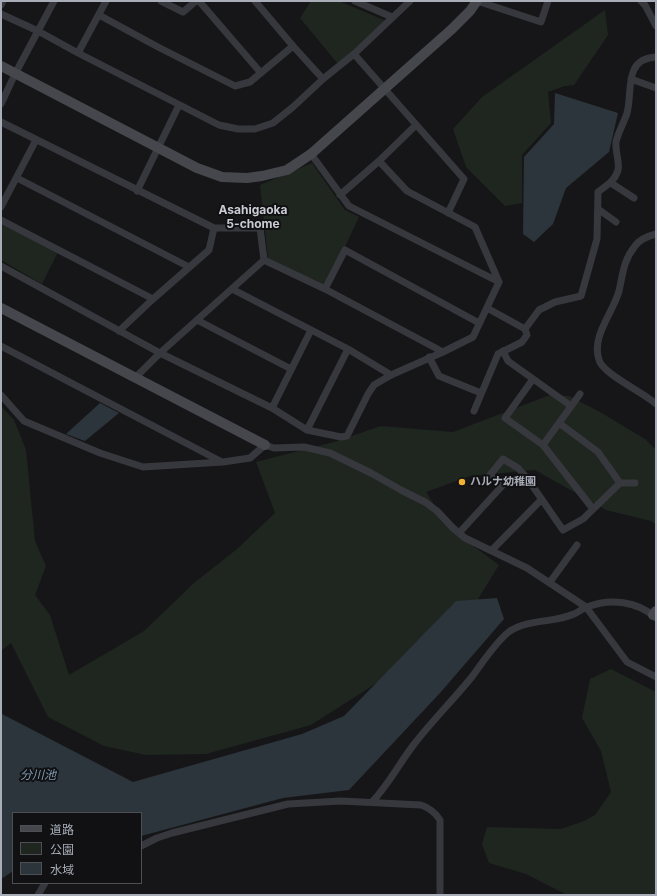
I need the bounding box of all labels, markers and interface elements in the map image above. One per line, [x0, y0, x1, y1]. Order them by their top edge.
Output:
district label: Asahigaoka 5-chome [218, 203, 288, 231]
place label: ハルナ幼稚園 [470, 475, 536, 489]
marker: ハルナ幼稚園 [457, 477, 467, 487]
water label: 分川池 [20, 768, 56, 782]
legend [12, 812, 142, 884]
text: 道路 [50, 822, 74, 837]
text: 公園 [50, 842, 74, 857]
text: 水域 [50, 862, 74, 877]

